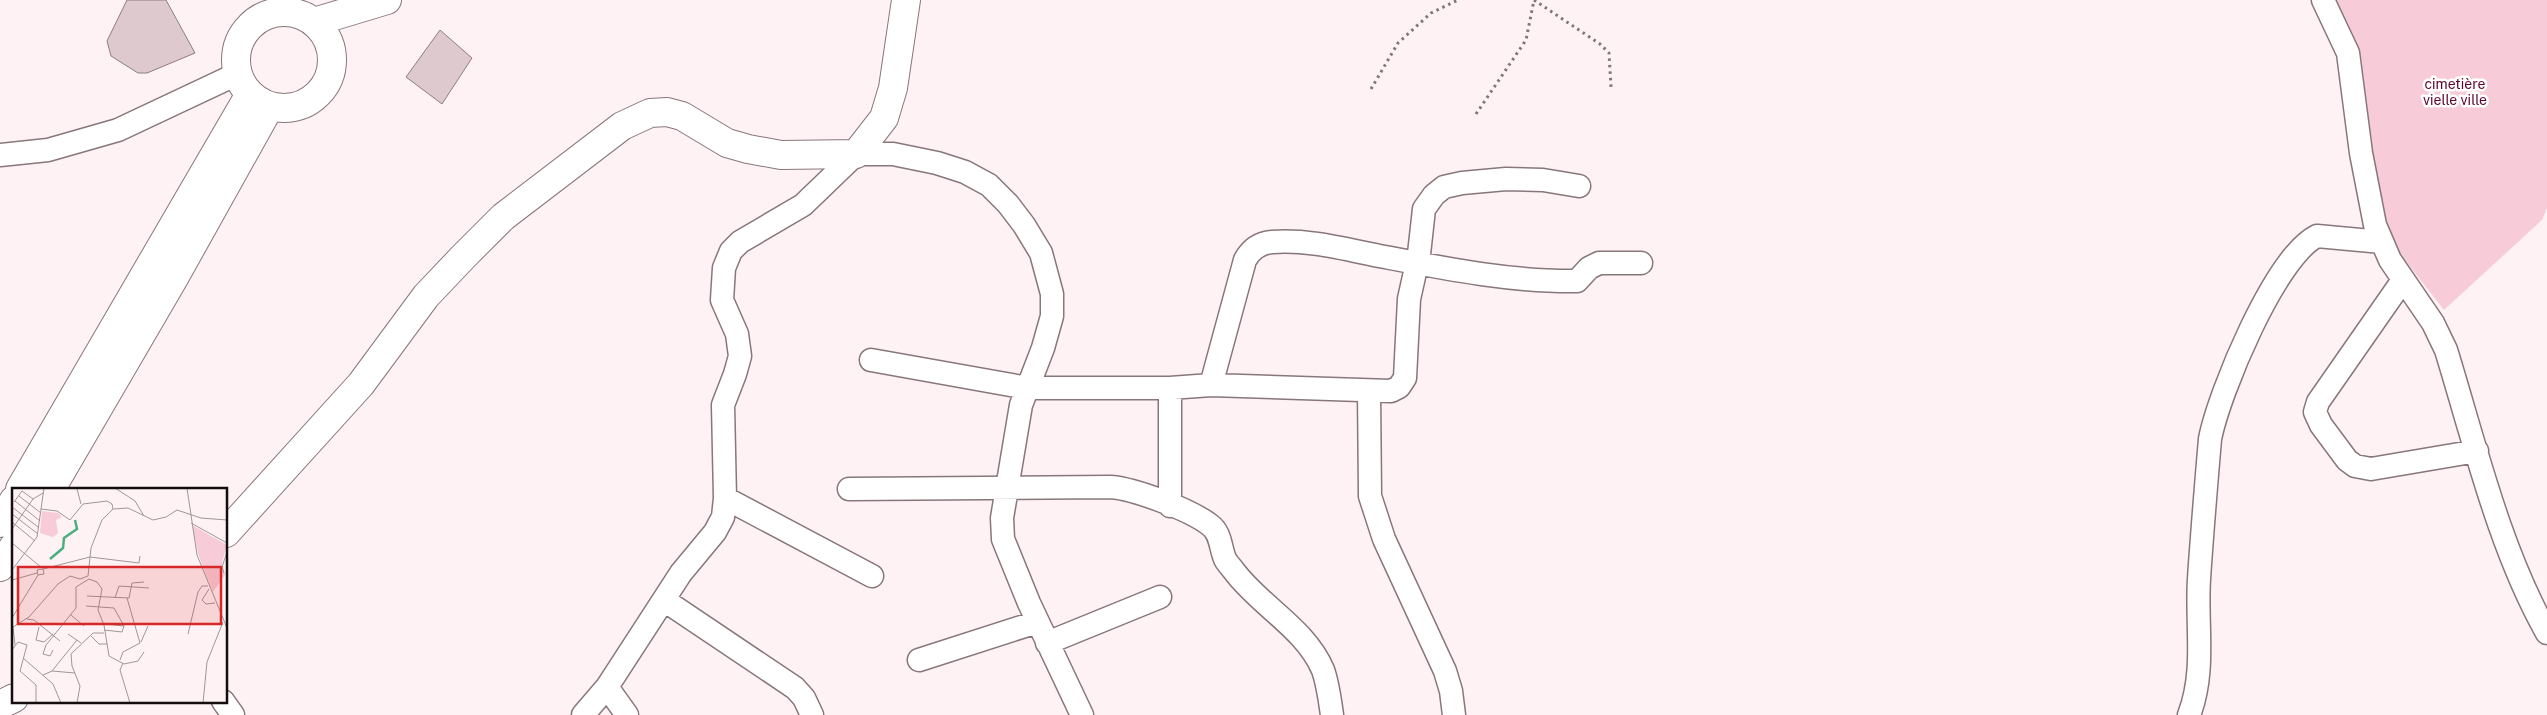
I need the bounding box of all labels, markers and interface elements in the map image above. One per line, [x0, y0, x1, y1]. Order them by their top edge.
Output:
park label: cimetière vielle ville [2423, 76, 2487, 108]
inset map [12, 488, 228, 702]

